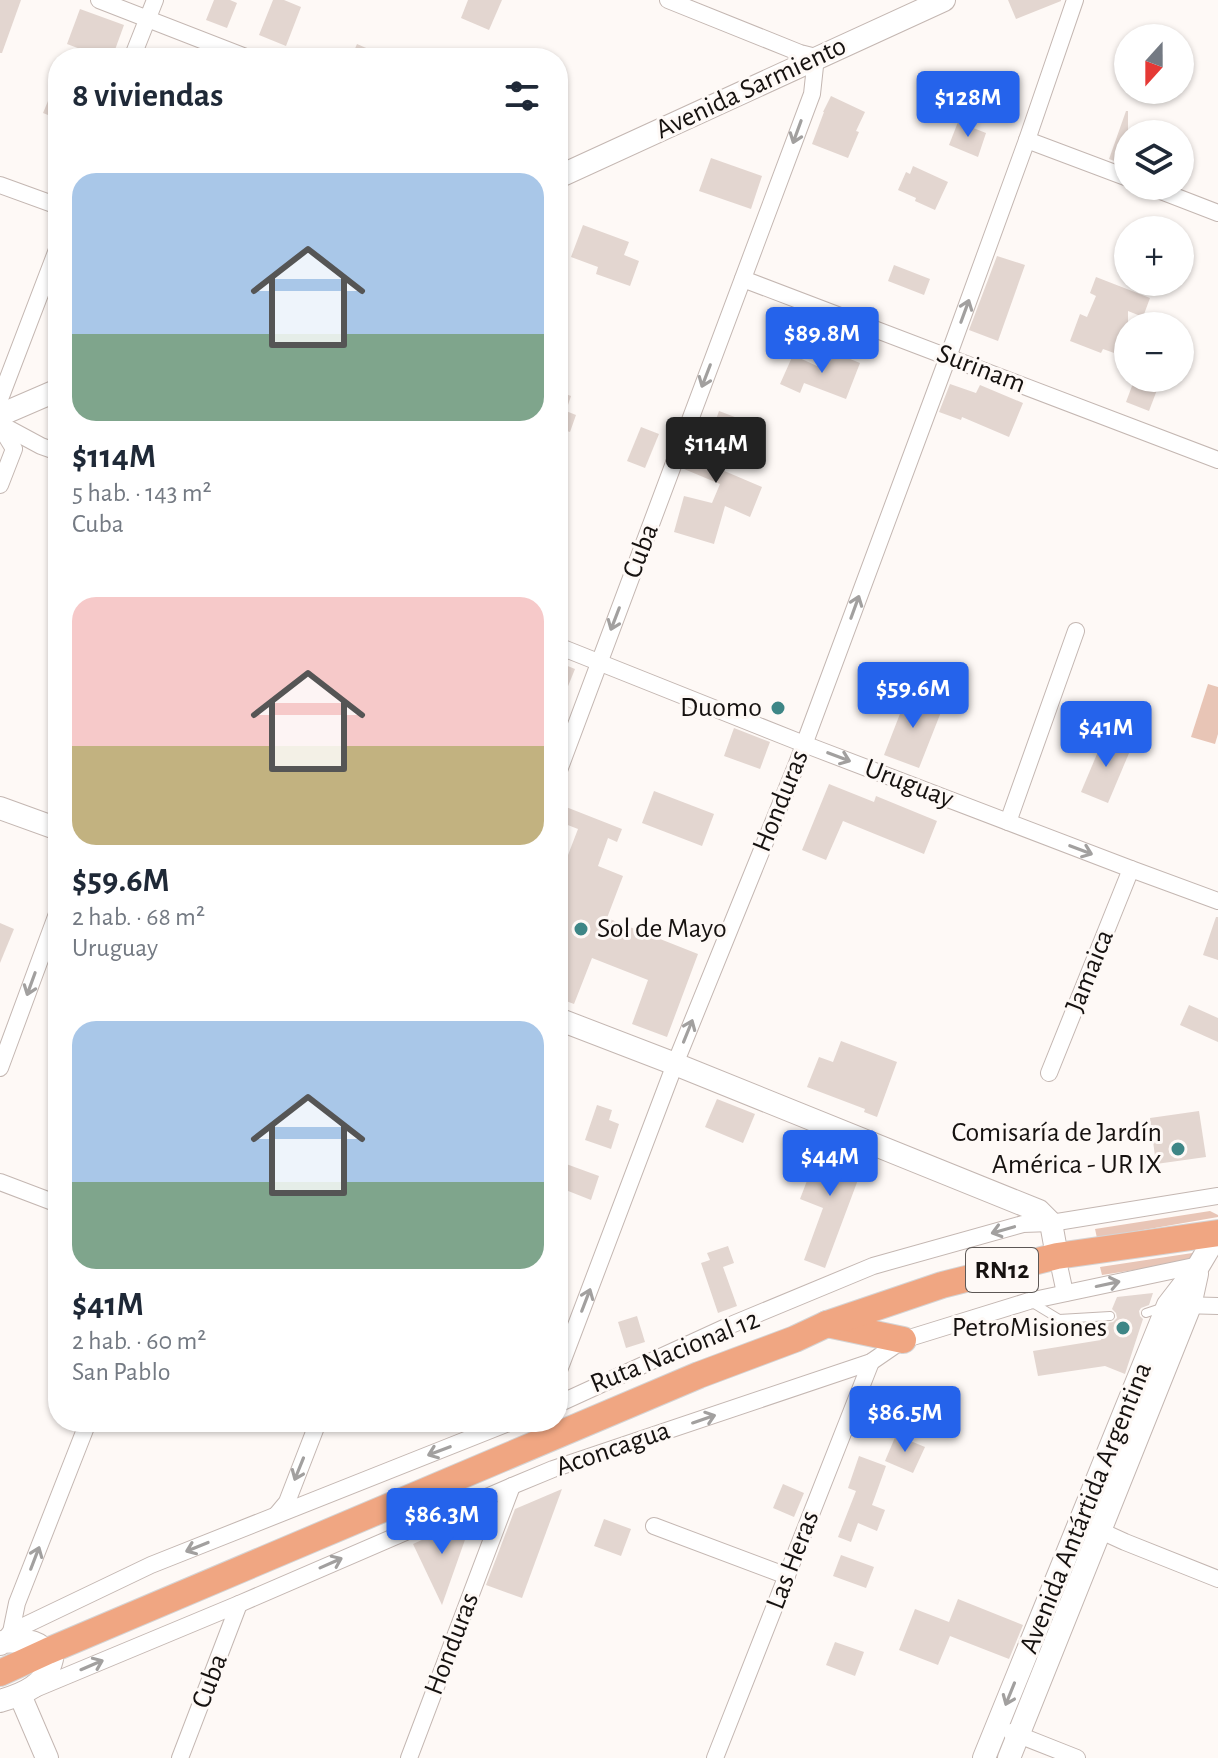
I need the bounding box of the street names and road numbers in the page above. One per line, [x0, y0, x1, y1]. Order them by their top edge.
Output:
street label: Avenida Sarmiento [652, 32, 850, 144]
street label: Surinam [933, 339, 1029, 399]
street label: Cuba [618, 520, 664, 582]
street label: Honduras [748, 746, 814, 856]
street label: Uruguay [861, 754, 957, 814]
street label: Jamaica [1061, 926, 1119, 1016]
road number: RN12 [966, 1248, 1038, 1292]
street label: Ruta Nacional 12 [587, 1305, 763, 1399]
street label: Avenida Antártida Argentina [1015, 1358, 1157, 1657]
street label: Aconcagua [552, 1416, 674, 1482]
street label: Las Heras [761, 1507, 825, 1613]
street label: Honduras [420, 1589, 484, 1699]
street label: Cuba [187, 1650, 233, 1712]

